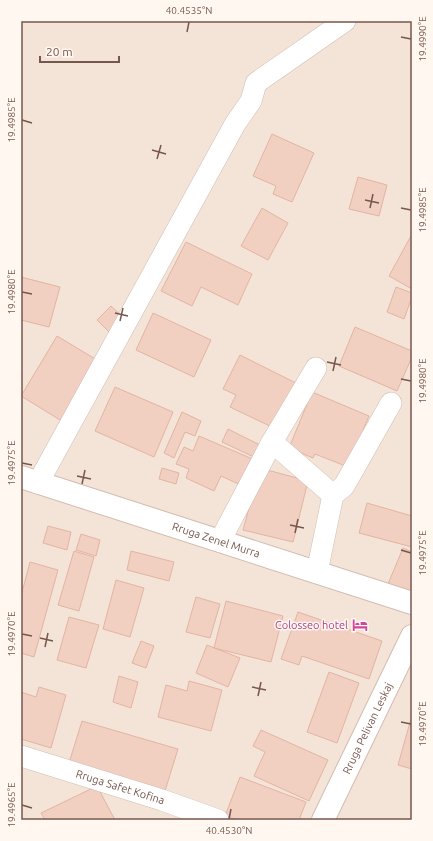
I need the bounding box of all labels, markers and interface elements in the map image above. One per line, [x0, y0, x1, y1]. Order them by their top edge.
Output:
text: 40.4535°N [166, 5, 212, 16]
text: 19.4990°E [417, 16, 428, 62]
scale bar [40, 38, 119, 64]
text: 20 m [46, 45, 73, 58]
text: 19.4985°E [6, 97, 17, 143]
text: 19.4985°E [417, 187, 428, 233]
text: 19.4980°E [6, 269, 17, 315]
text: 19.4980°E [417, 358, 428, 404]
text: 19.4975°E [6, 440, 17, 486]
street label: Rruga Zenel Murra [171, 520, 262, 560]
text: 19.4975°E [417, 530, 428, 576]
text: 19.4970°E [6, 611, 17, 657]
hotel icon: Colosseo hotel [351, 616, 369, 634]
place label: Colosseo hotel [275, 619, 348, 631]
street label: Rruga Pelivan Leskaj [340, 681, 395, 776]
text: 19.4970°E [417, 701, 428, 747]
street label: Rruga Safet Kofina [74, 768, 166, 806]
text: 19.4965°E [6, 782, 17, 828]
text: 40.4530°N [206, 825, 252, 836]

